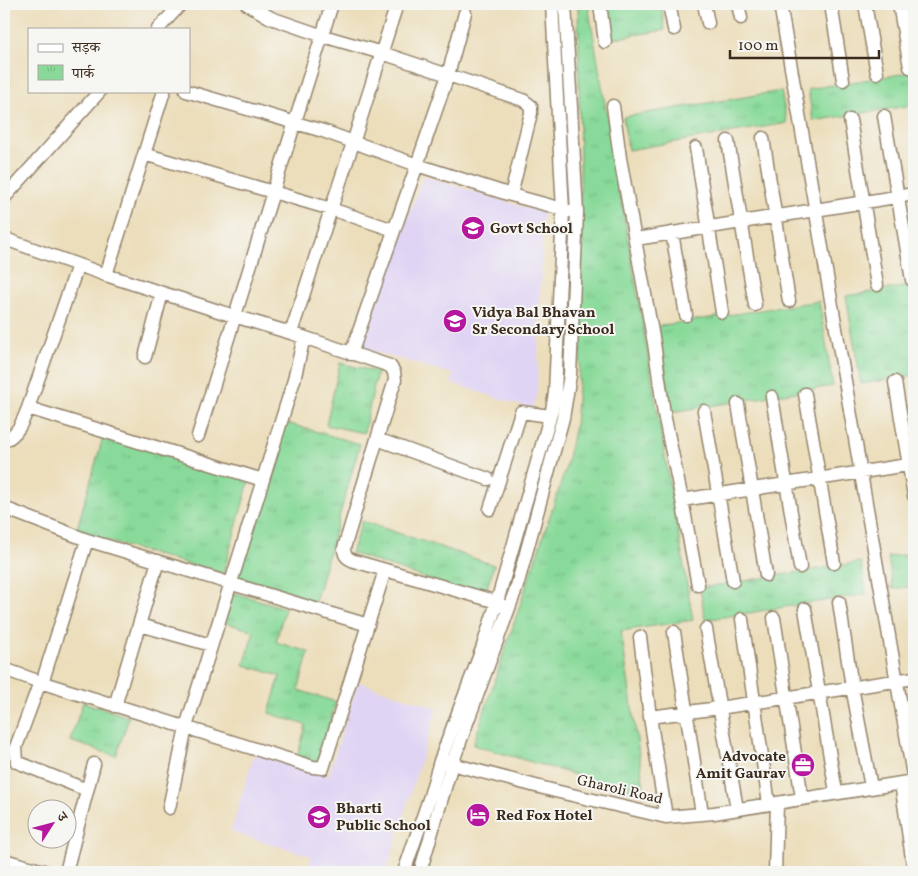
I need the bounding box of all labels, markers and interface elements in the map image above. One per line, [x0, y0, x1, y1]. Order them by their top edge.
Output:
legend [28, 28, 190, 92]
scale bar [730, 28, 879, 60]
text: 100 m [738, 36, 778, 57]
text: सड़क [71, 38, 101, 59]
text: पार्क [71, 64, 95, 85]
school or university icon: Govt School [460, 215, 486, 241]
place label: Govt School [490, 219, 573, 240]
place label: Vidya Bal Bhavan Sr Secondary School [472, 303, 614, 341]
school or university icon: Vidya Bal Bhavan Sr Secondary School [442, 308, 468, 334]
place label: Advocate Amit Gaurav [696, 747, 787, 785]
office icon: Advocate Amit Gaurav [790, 752, 816, 778]
street label: Gharoli Road [575, 770, 665, 811]
north arrow [28, 798, 78, 848]
place label: Bharti Public School [336, 799, 431, 837]
hotel icon: Red Fox Hotel [465, 802, 491, 828]
school or university icon: Bharti Public School [306, 804, 332, 830]
place label: Red Fox Hotel [496, 806, 593, 827]
text: उ [51, 808, 72, 826]

